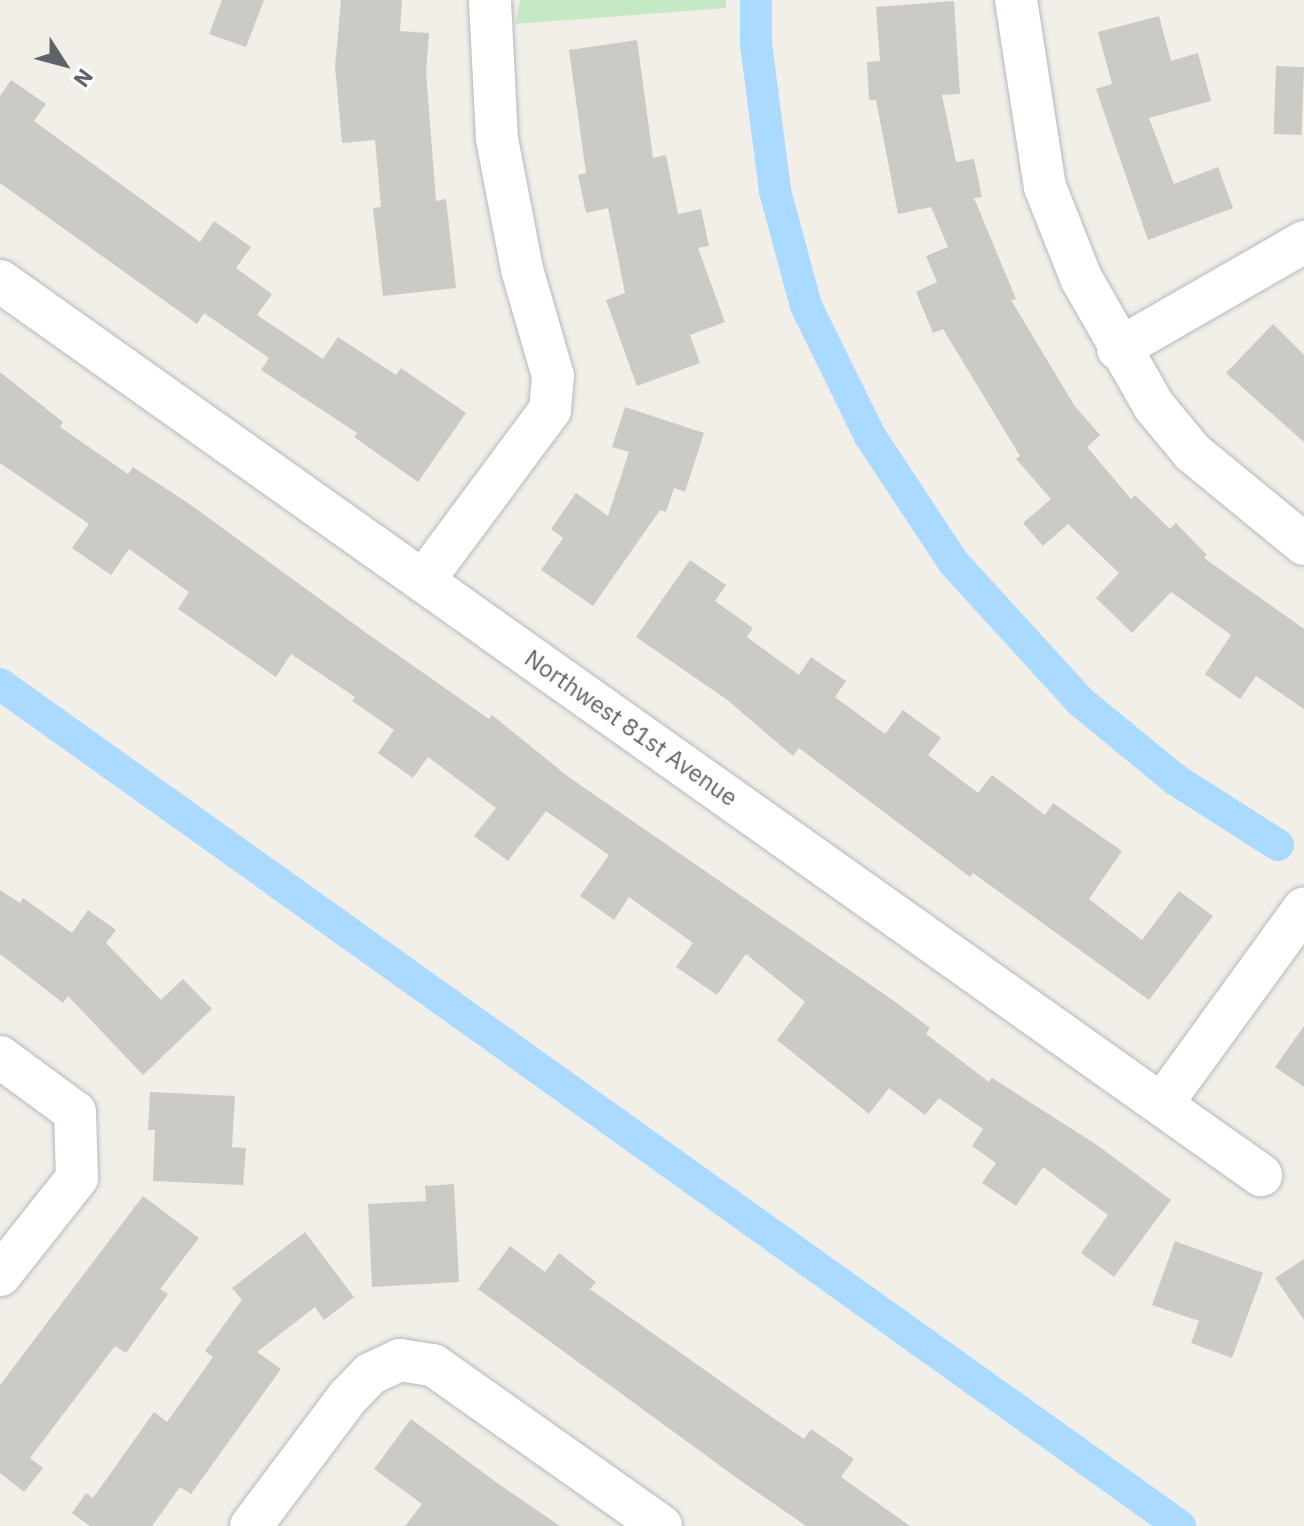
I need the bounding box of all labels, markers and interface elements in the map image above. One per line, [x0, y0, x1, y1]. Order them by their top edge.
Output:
north arrow [24, 24, 104, 104]
text: N [67, 63, 100, 93]
street label: Northwest 81st Avenue [519, 644, 743, 812]

